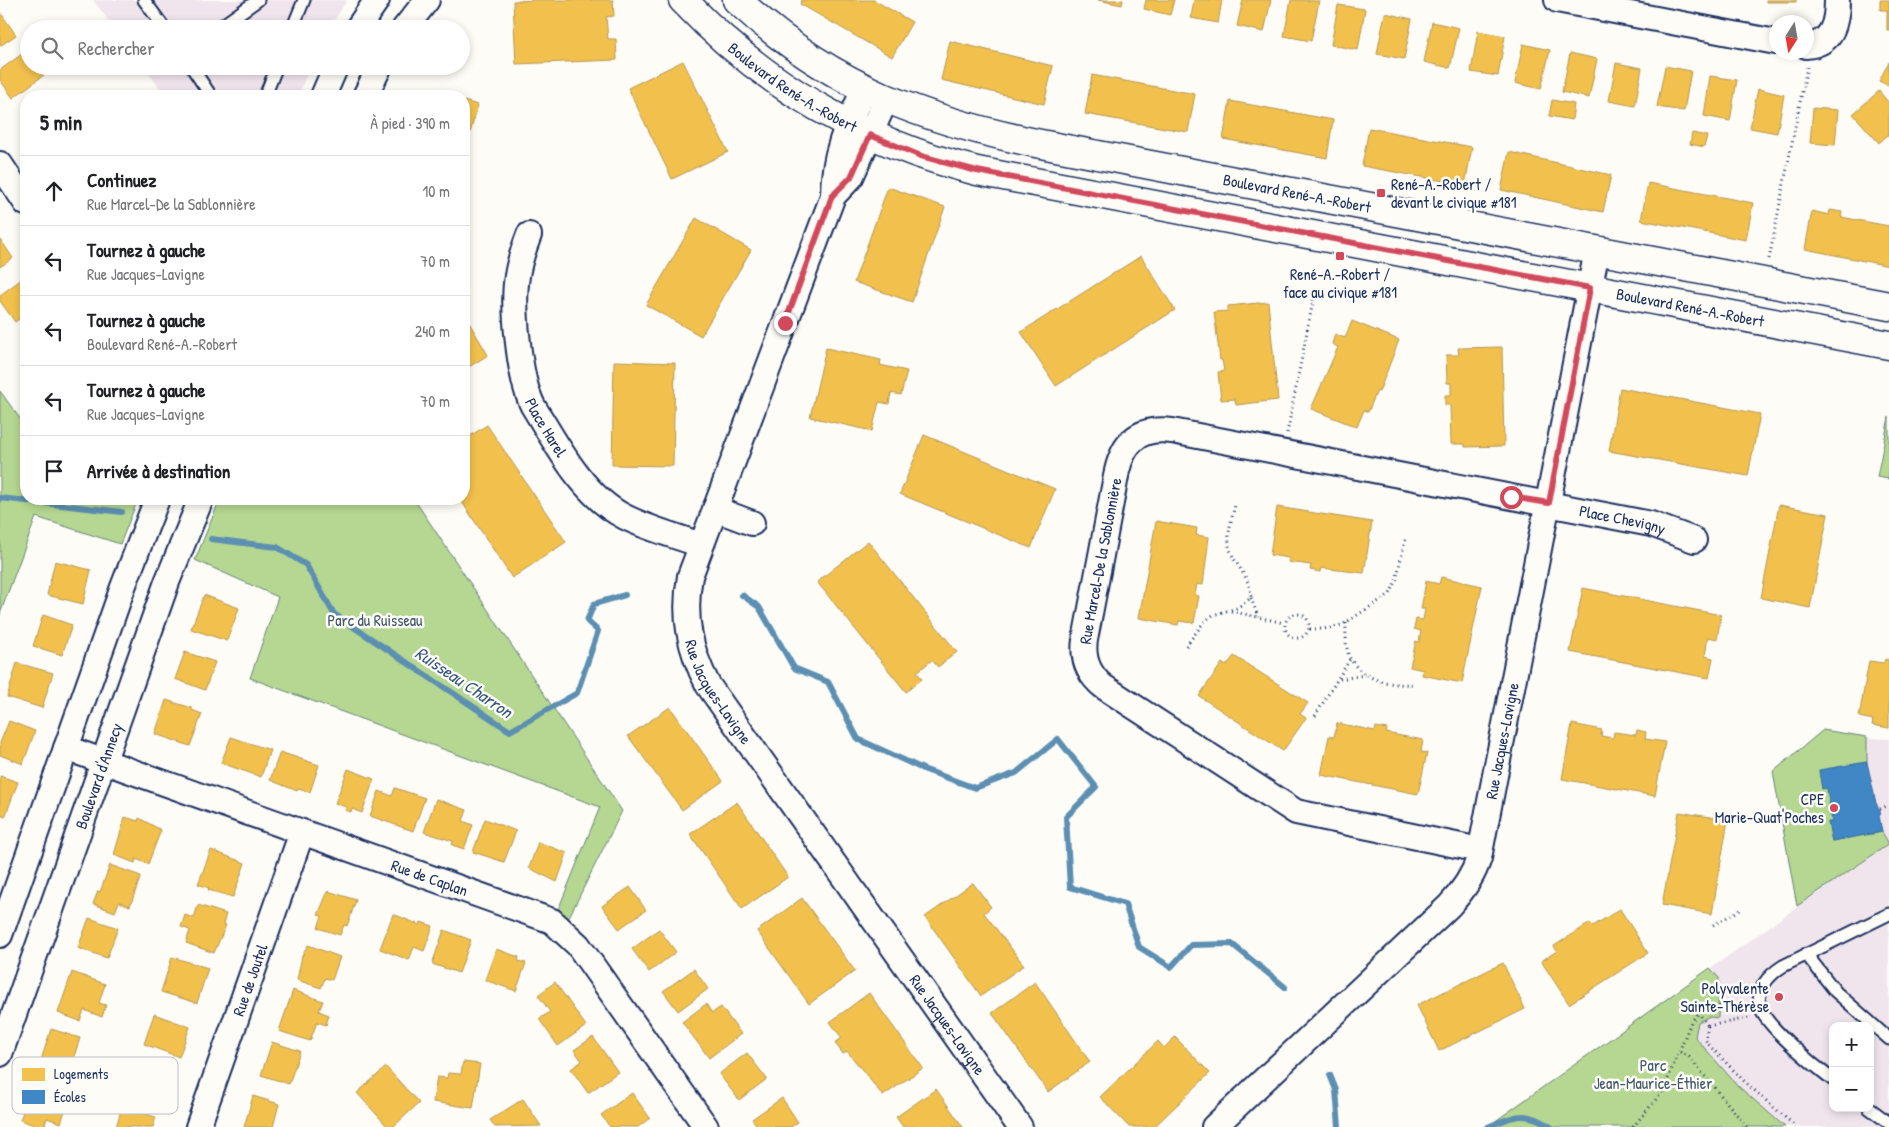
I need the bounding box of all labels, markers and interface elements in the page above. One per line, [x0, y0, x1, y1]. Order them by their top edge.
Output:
north arrow [1769, 15, 1814, 60]
search box [20, 20, 470, 75]
icon: search [38, 34, 66, 62]
text: Rechercher [78, 35, 155, 61]
street label: Boulevard René-A.-Robert [724, 37, 861, 137]
text: 5 min [40, 108, 82, 137]
text: À pied · 390 m [370, 112, 450, 134]
text: Continuez [87, 167, 156, 193]
street label: Boulevard René-A.-Robert [1221, 168, 1373, 218]
place label: René-A.-Robert / devant le civique #181 [1391, 173, 1517, 213]
icon: ahead [40, 177, 68, 205]
text: 10 m [422, 180, 450, 202]
marker: René-A.-Robert / devant le civique #181 [1375, 187, 1387, 199]
text: Rue Marcel-De la Sablonnière [87, 193, 256, 215]
text: Tournez à gauche [87, 237, 205, 263]
icon: left [40, 247, 68, 275]
text: 70 m [420, 250, 450, 272]
marker: René-A.-Robert / face au civique #181 [1334, 250, 1346, 262]
text: Rue Jacques-Lavigne [87, 263, 205, 285]
place label: René-A.-Robert / face au civique #181 [1283, 263, 1397, 303]
street label: Boulevard René-A.-Robert [1614, 282, 1767, 332]
text: Tournez à gauche [87, 307, 205, 333]
route end [774, 312, 797, 335]
icon: left [40, 317, 68, 345]
text: 240 m [415, 320, 450, 342]
text: Boulevard René-A.-Robert [87, 333, 237, 355]
text: Tournez à gauche [87, 377, 205, 403]
icon: left [40, 387, 68, 415]
text: 70 m [420, 390, 450, 412]
street label: Place Harel [520, 395, 573, 462]
text: Rue Jacques-Lavigne [87, 403, 205, 425]
icon: arrive [40, 457, 68, 485]
text: Arrivée à destination [87, 458, 230, 484]
street label: Rue Marcel-De la Sablonnière [1074, 475, 1127, 645]
route start [1500, 486, 1523, 509]
street label: Place Chevigny [1577, 499, 1669, 540]
park label: Parc du Ruisseau [328, 609, 423, 631]
street label: Rue Jacques-Lavigne [680, 637, 758, 749]
water label: Ruisseau Charron [410, 640, 519, 725]
street label: Rue Jacques-Lavigne [1480, 680, 1524, 801]
street label: Boulevard d'Annecy [70, 720, 127, 832]
place label: CPE Marie-Quat'Poches [1715, 788, 1824, 828]
marker: CPE Marie-Quat'Poches [1828, 802, 1840, 814]
street label: Rue de Caplan [388, 854, 471, 901]
street label: Rue de Joutel [227, 940, 273, 1019]
street label: Rue Jacques-Lavigne [905, 970, 991, 1080]
place label: Polyvalente Sainte-Thérèse [1681, 977, 1770, 1017]
marker: Polyvalente Sainte-Thérèse [1773, 991, 1785, 1003]
map controls [1829, 1022, 1874, 1112]
button: + [1829, 1022, 1874, 1067]
park label: Parc Jean-Maurice-Éthier [1594, 1054, 1712, 1094]
legend [12, 1057, 178, 1114]
text: Logements [54, 1064, 108, 1084]
button: − [1829, 1067, 1874, 1112]
text: Écoles [54, 1087, 86, 1106]

